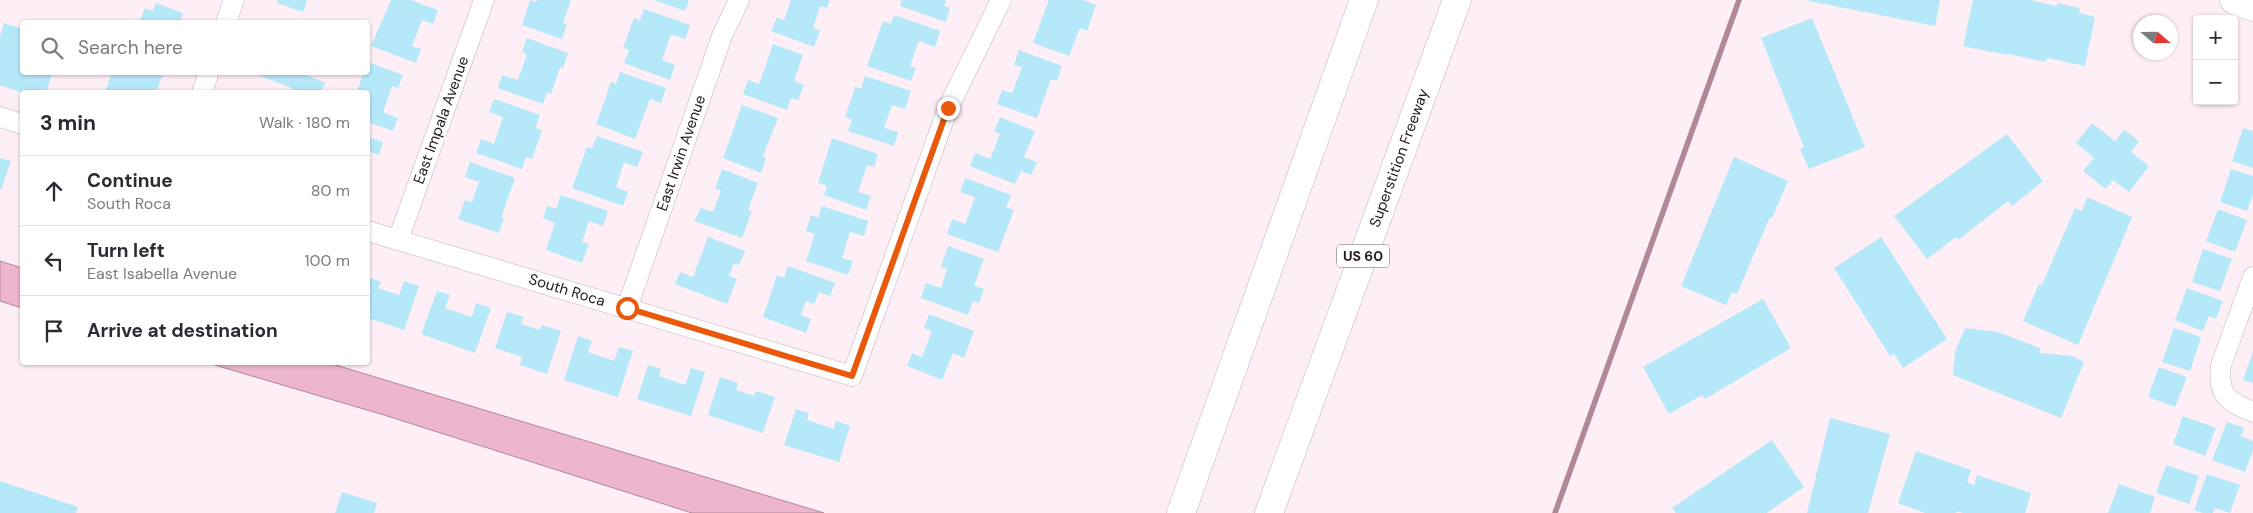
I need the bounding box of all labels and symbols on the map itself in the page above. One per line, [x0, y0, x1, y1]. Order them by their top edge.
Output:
north arrow [2133, 15, 2178, 60]
street label: East Impala Avenue [409, 53, 473, 187]
street label: Superstition Freeway [1365, 85, 1434, 230]
street label: East Irwin Avenue [652, 92, 710, 214]
route end [937, 97, 960, 120]
road number: US 60 [1337, 245, 1389, 268]
street label: South Roca [526, 269, 608, 311]
route start [616, 297, 639, 320]

